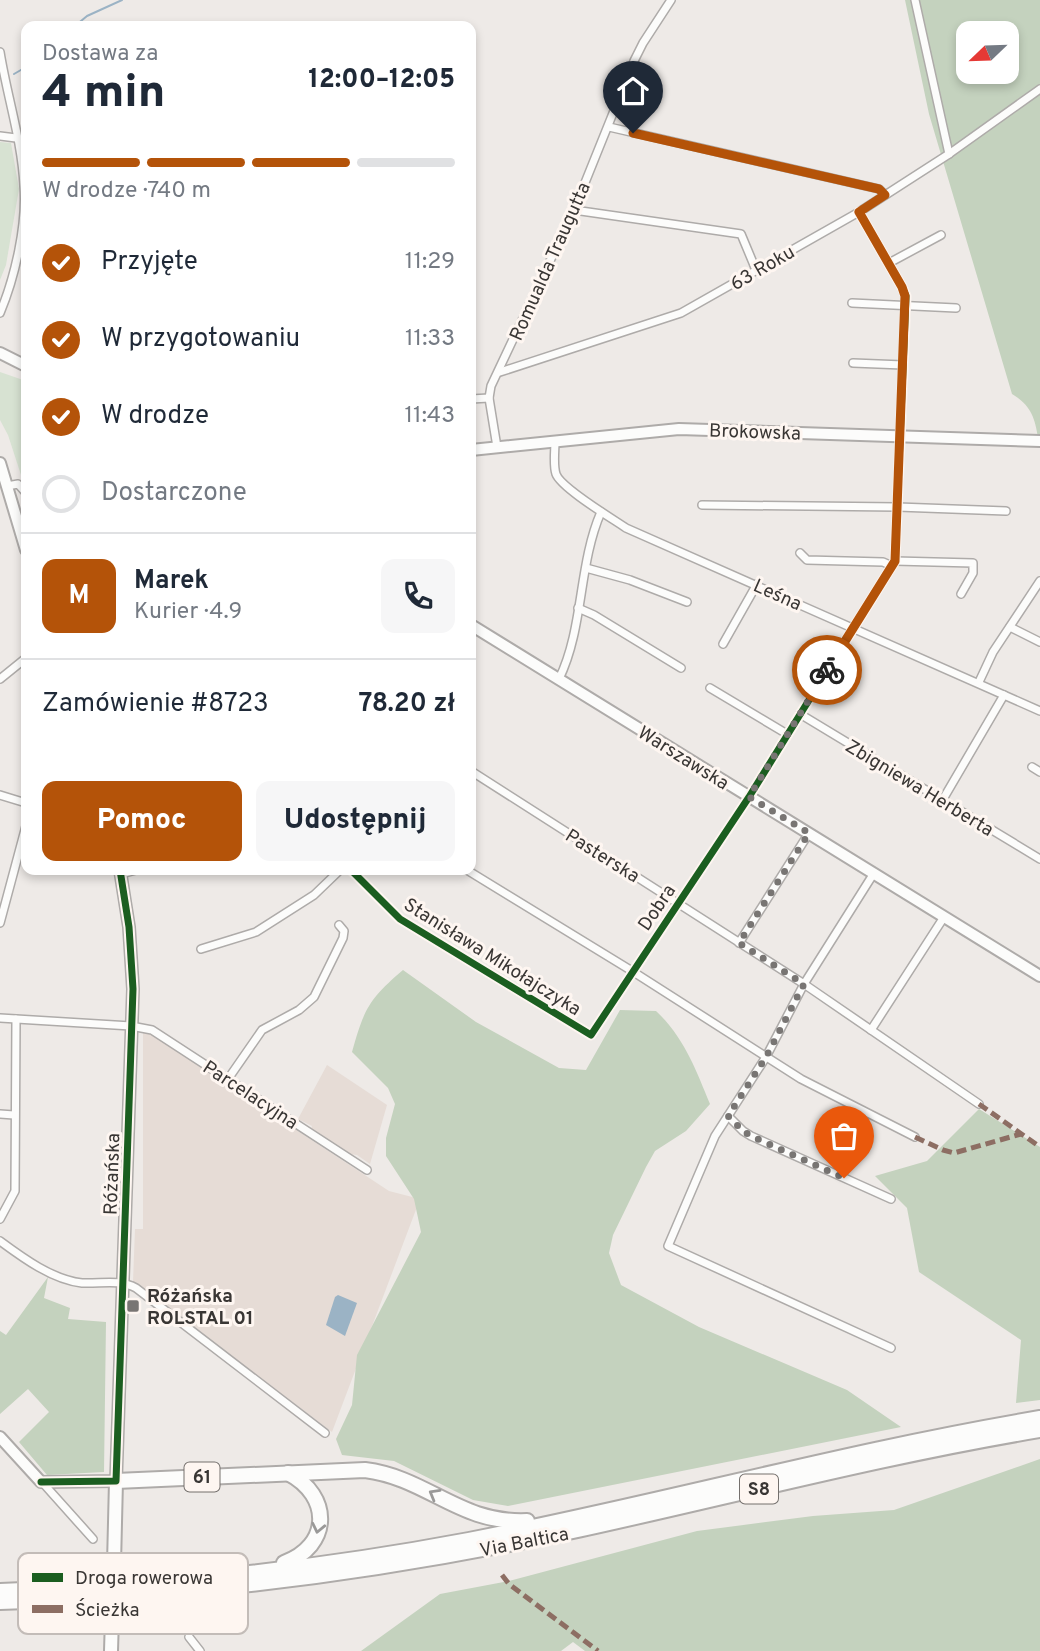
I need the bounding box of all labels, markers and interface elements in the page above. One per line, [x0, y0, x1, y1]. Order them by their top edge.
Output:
north arrow [956, 21, 1018, 84]
map controls [956, 21, 1019, 84]
text: Dostawa za [42, 40, 158, 69]
pin [603, 61, 663, 133]
text: 12:00–12:05 [308, 64, 455, 97]
text: 4 min [42, 65, 166, 124]
icon: home [614, 72, 652, 110]
text: W drodze · 740 m [42, 177, 211, 206]
street label: Romualda Traugutta [505, 179, 597, 345]
street label: 63 Roku [726, 241, 800, 297]
icon: check [42, 244, 80, 282]
text: Przyjęte [101, 246, 198, 279]
text: 11:29 [405, 248, 455, 277]
icon: check [42, 321, 80, 359]
text: W przygotowaniu [101, 323, 300, 356]
text: 11:33 [405, 325, 455, 354]
icon: check [42, 398, 80, 436]
text: W drodze [101, 400, 209, 433]
text: 11:43 [405, 402, 455, 431]
street label: Brokowska [709, 419, 801, 447]
text: Dostarczone [101, 477, 247, 510]
button: phone [381, 559, 455, 633]
text: Marek [134, 565, 209, 598]
street label: Leśna [749, 575, 805, 617]
text: M [68, 580, 90, 613]
text: Kurier · 4.9 [134, 598, 242, 627]
courier [792, 635, 862, 705]
icon: bike [808, 651, 846, 689]
text: Zamówienie #8723 [42, 688, 269, 721]
text: 78.20 zł [359, 688, 455, 721]
street label: Warszawska [633, 721, 733, 796]
street label: Zbigniewa Herberta [840, 735, 998, 843]
button: Pomoc [42, 781, 242, 861]
button: Udostępnij [256, 781, 455, 861]
street label: Pasterska [560, 824, 644, 889]
street label: Dobra [633, 880, 682, 936]
street label: Stanisława Mikołajczyka [399, 893, 585, 1022]
street label: Parcelacyjna [198, 1056, 302, 1135]
pin [814, 1106, 874, 1178]
icon: bag [825, 1117, 863, 1155]
street label: Różańska [100, 1133, 126, 1215]
place label: Różańska ROLSTAL 01 [147, 1285, 254, 1331]
marker: Różańska ROLSTAL 01 [125, 1298, 141, 1314]
road number: 61 [184, 1462, 220, 1492]
road number: S8 [740, 1474, 778, 1504]
one-way arrow [428, 1490, 441, 1503]
one-way arrow [312, 1522, 326, 1534]
street label: Via Baltica [478, 1523, 571, 1563]
legend [18, 1553, 248, 1634]
text: Droga rowerowa [75, 1567, 213, 1591]
text: Ścieżka [75, 1598, 140, 1623]

